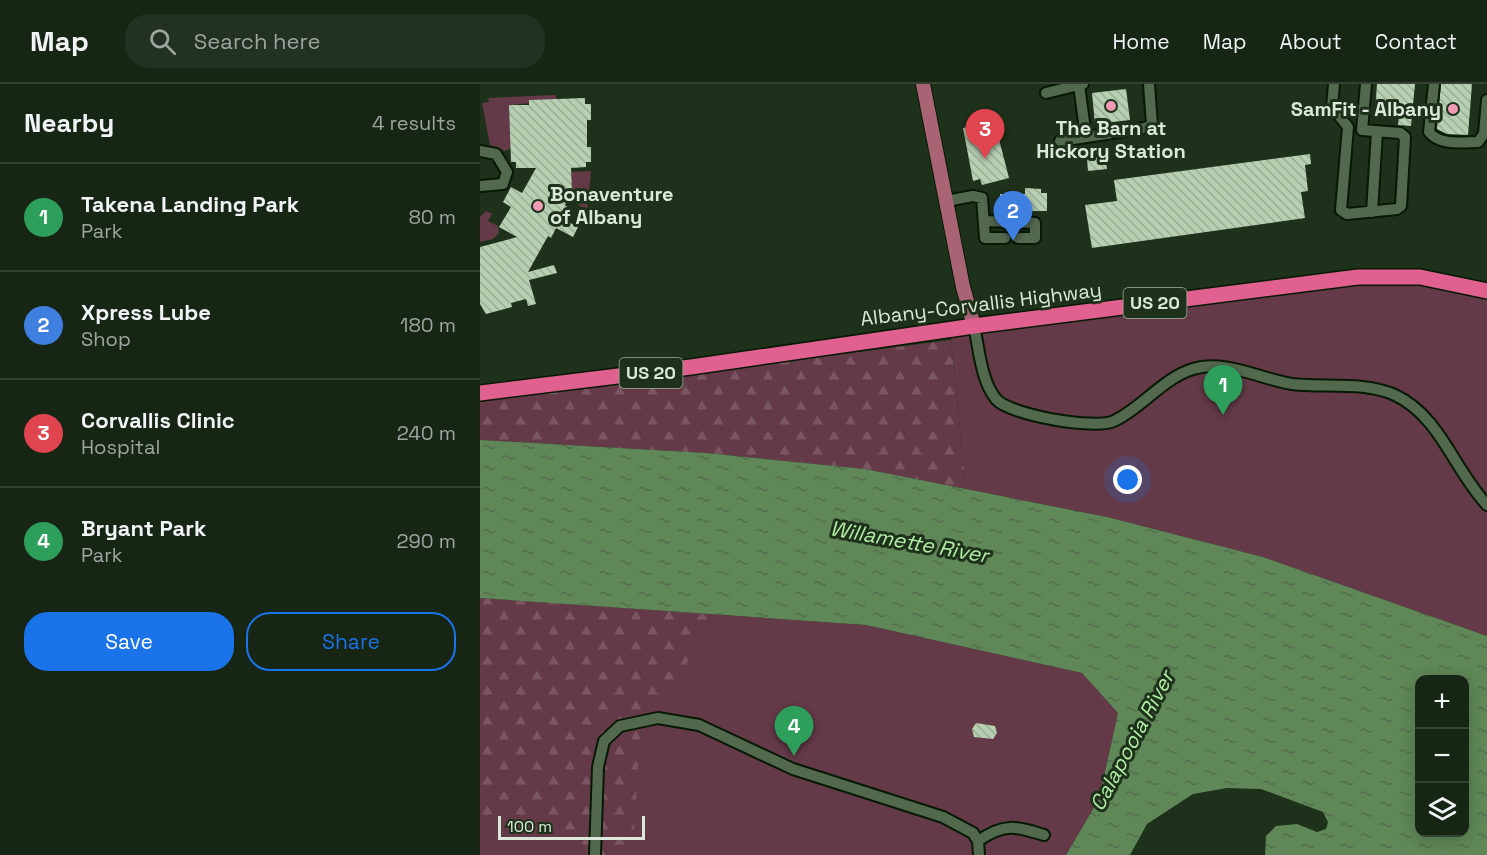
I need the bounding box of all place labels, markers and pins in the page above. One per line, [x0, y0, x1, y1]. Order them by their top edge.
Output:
place label: SamFit - Albany [1291, 96, 1441, 122]
marker: The Barn at Hickory Station [1104, 99, 1118, 113]
marker: SamFit - Albany [1446, 102, 1460, 116]
pin: 3 [966, 110, 1004, 159]
place label: The Barn at Hickory Station [1036, 115, 1186, 164]
place label: Bonaventure of Albany [550, 181, 674, 230]
pin: 2 [994, 192, 1032, 241]
marker: Bonaventure of Albany [531, 199, 545, 213]
pin: 1 [1204, 366, 1242, 415]
pin: 4 [774, 706, 814, 756]

